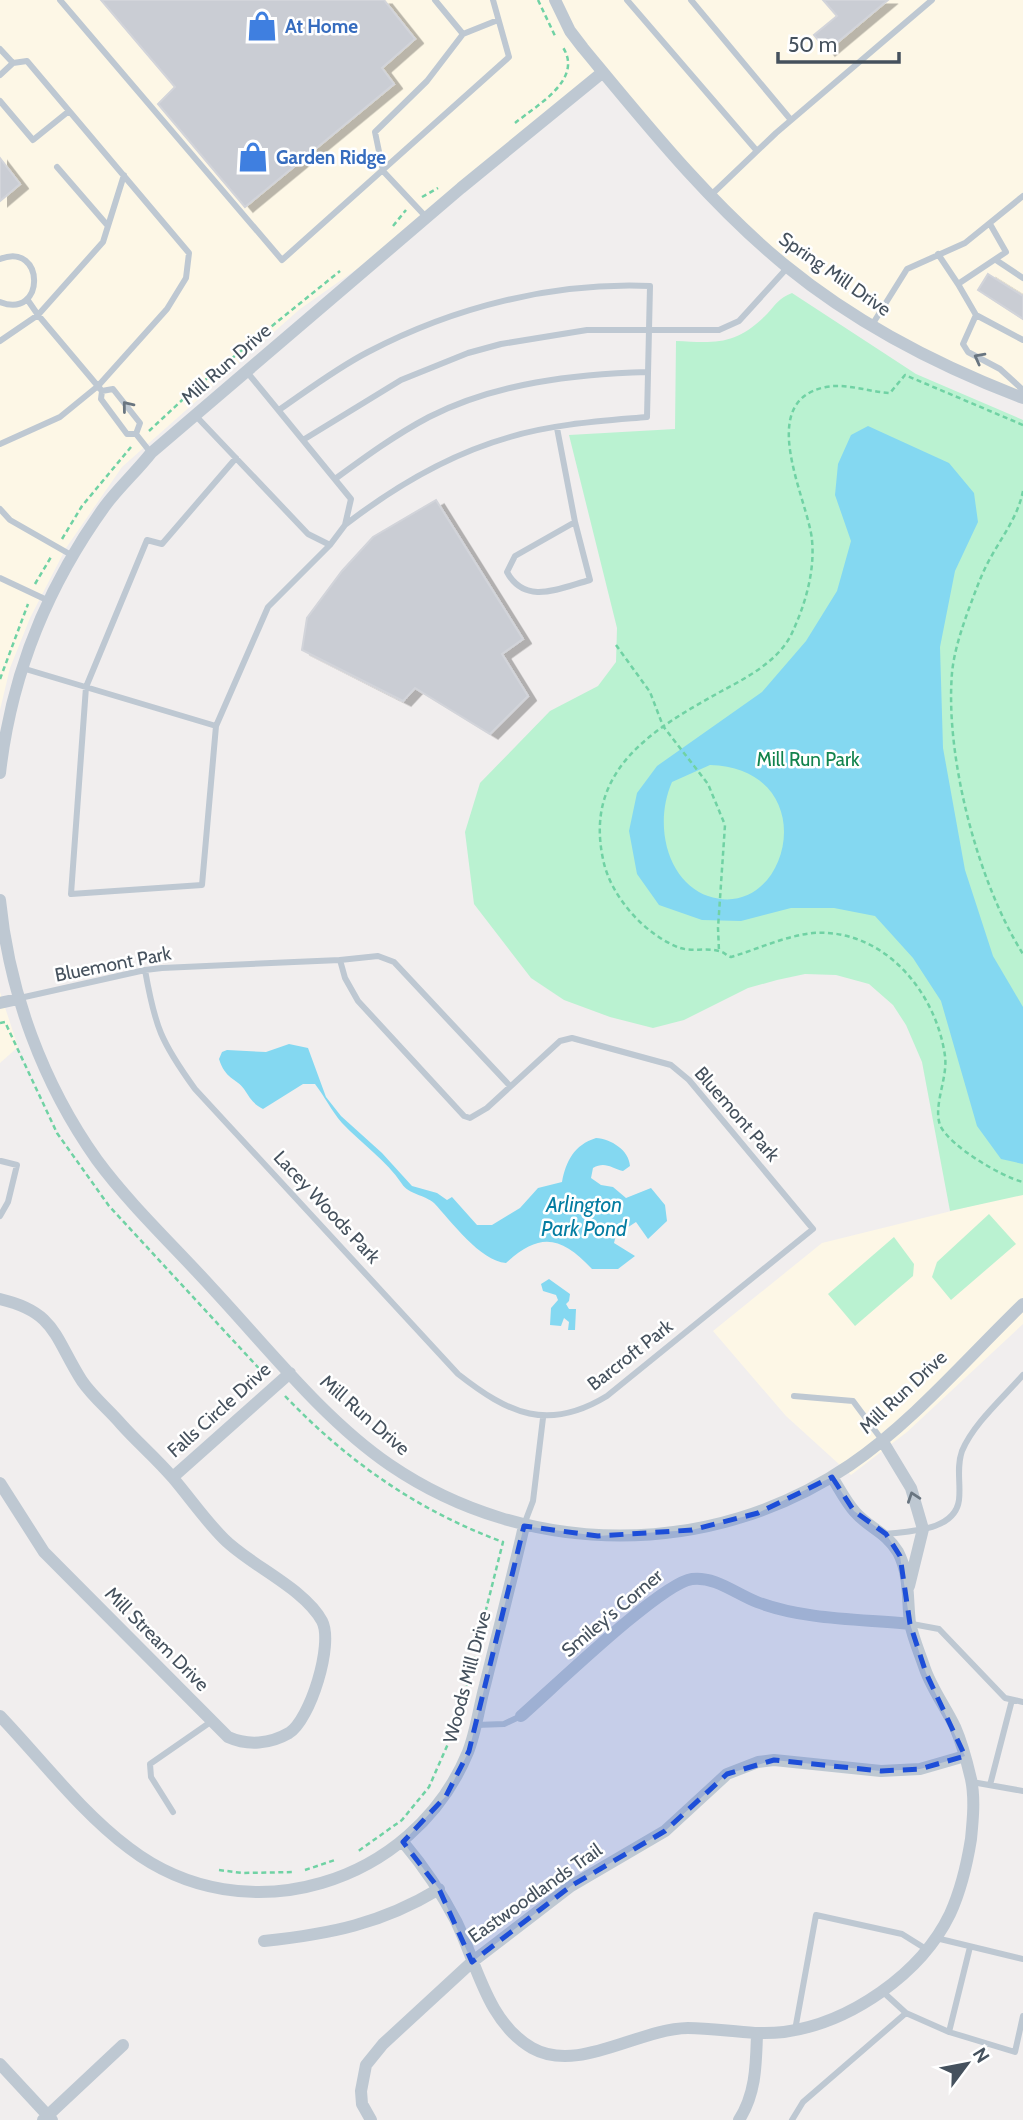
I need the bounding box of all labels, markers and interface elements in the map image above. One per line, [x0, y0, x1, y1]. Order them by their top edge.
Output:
shop icon: At Home [245, 9, 279, 43]
place label: At Home [285, 15, 358, 38]
scale bar [778, 21, 899, 65]
text: 50 m [788, 32, 837, 57]
shop icon: Garden Ridge [236, 140, 270, 174]
place label: Garden Ridge [276, 146, 386, 169]
street label: Spring Mill Drive [775, 227, 896, 321]
street label: Mill Run Drive [176, 319, 276, 409]
one-way arrow [974, 353, 986, 366]
one-way arrow [123, 402, 135, 415]
park label: Mill Run Park [757, 748, 860, 771]
street label: Bluemont Park [53, 941, 174, 987]
street label: Bluemont Park [690, 1062, 785, 1166]
street label: Lacey Woods Park [269, 1146, 385, 1268]
water label: Arlington Park Pond [541, 1192, 628, 1241]
street label: Barcroft Park [583, 1314, 678, 1396]
street label: Mill Run Drive [854, 1345, 952, 1438]
street label: Falls Circle Drive [163, 1358, 275, 1462]
street label: Mill Run Drive [315, 1370, 415, 1460]
one-way arrow [907, 1492, 921, 1504]
street label: Smiley's Corner [557, 1564, 667, 1662]
street label: Mill Stream Drive [100, 1582, 214, 1696]
street label: Woods Mill Drive [438, 1608, 496, 1746]
street label: Eastwoodlands Trail [464, 1838, 607, 1948]
north arrow [932, 2029, 1002, 2099]
text: N [968, 2043, 994, 2067]

